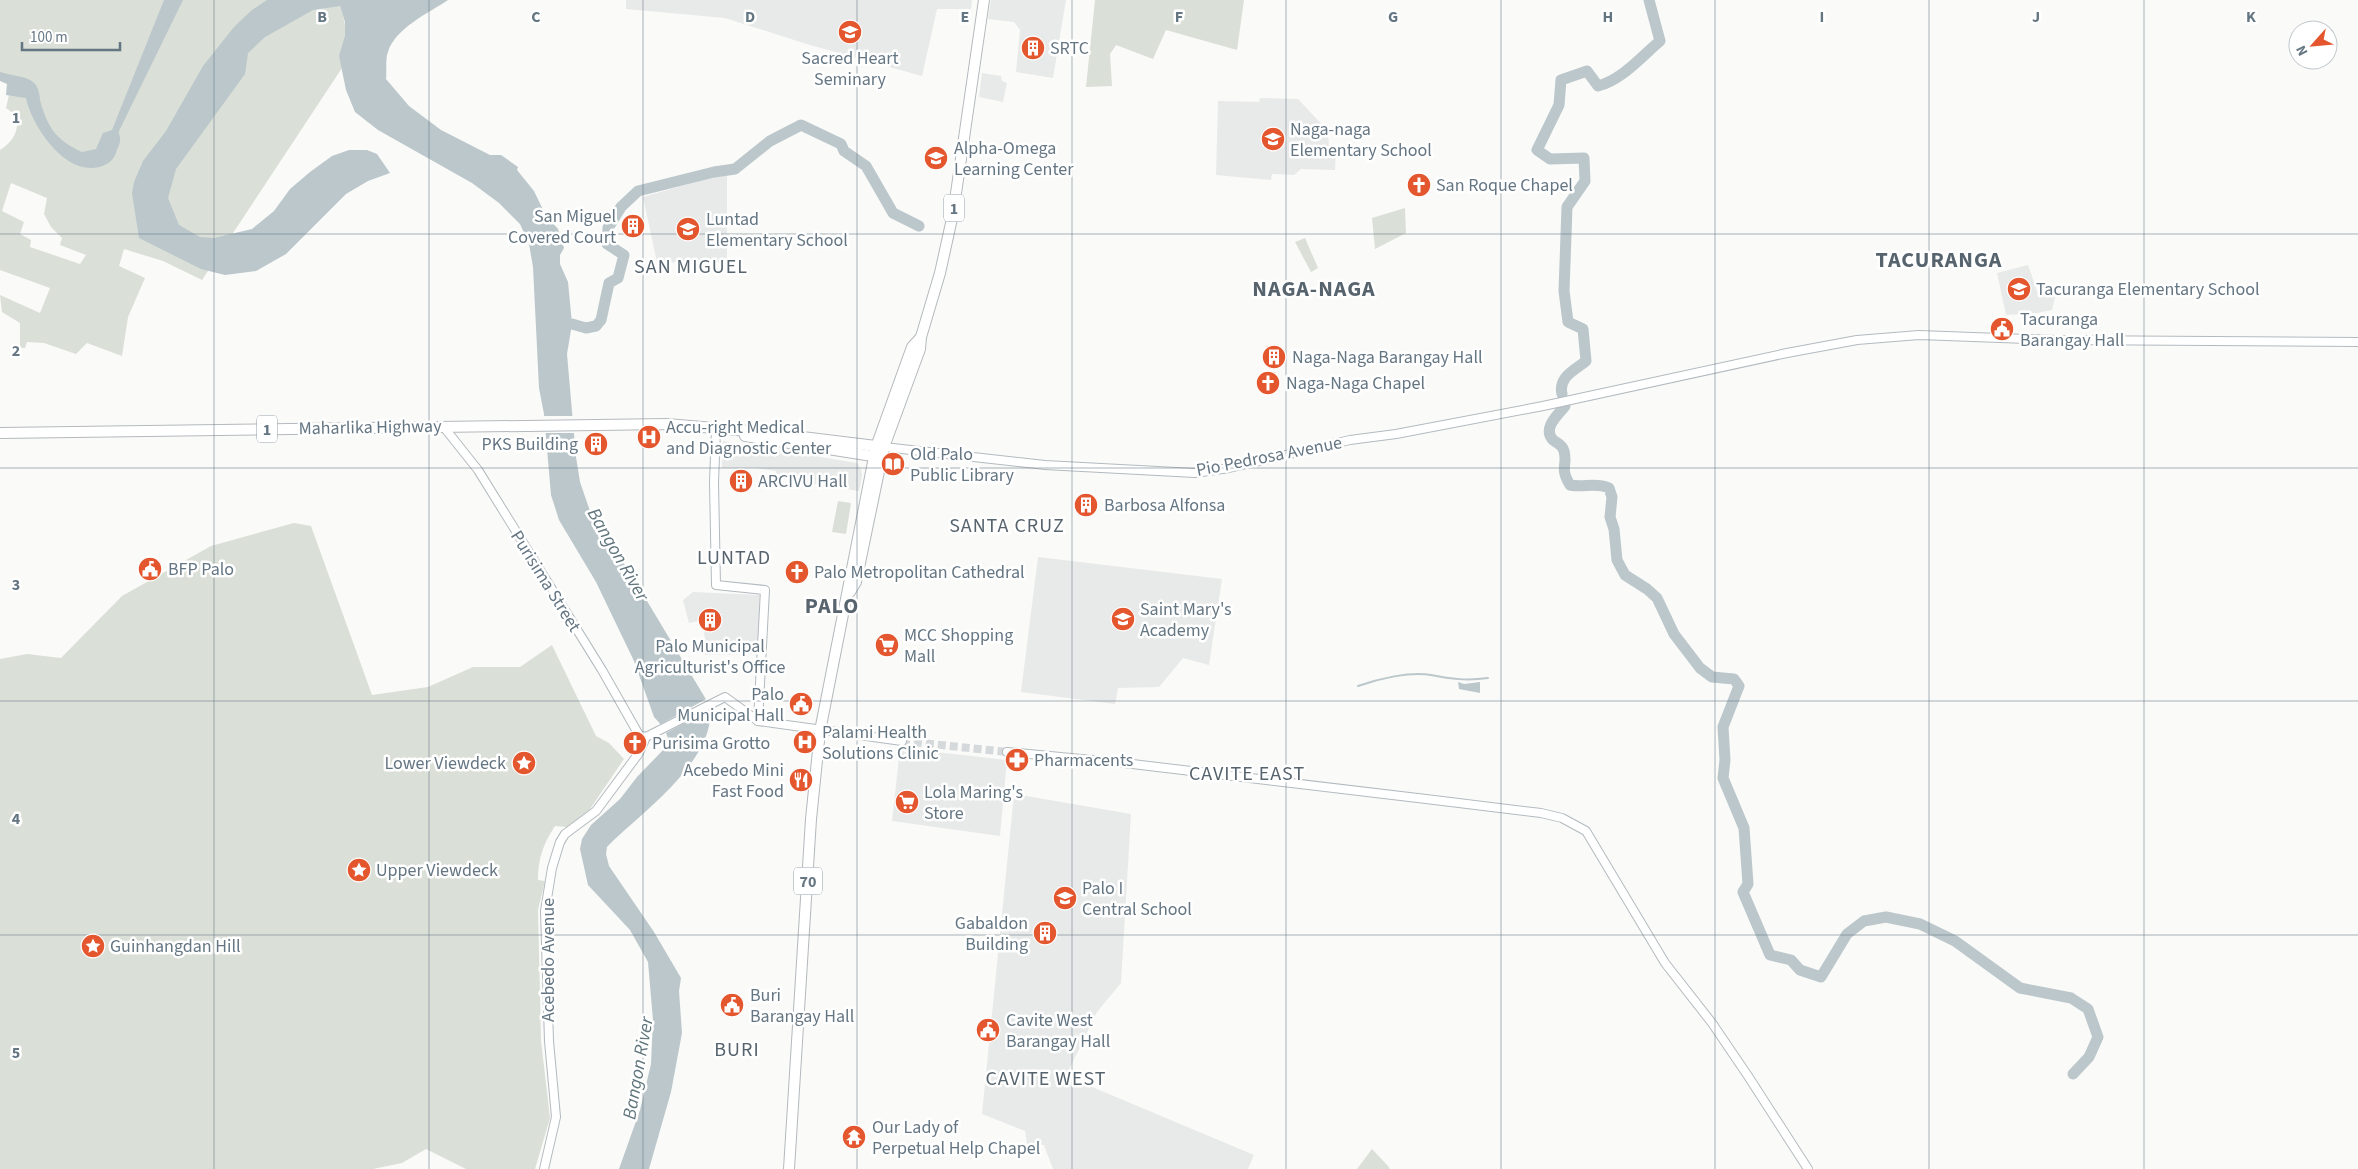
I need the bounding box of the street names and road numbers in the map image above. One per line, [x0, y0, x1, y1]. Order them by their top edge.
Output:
road number: 1 [944, 194, 964, 222]
street label: Maharlika Highway [298, 414, 442, 441]
road number: 1 [257, 416, 277, 442]
street label: Pio Pedrosa Avenue [1194, 430, 1344, 483]
street label: Purisima Street [504, 526, 587, 637]
road number: 70 [794, 868, 822, 894]
street label: Acebedo Avenue [536, 898, 561, 1022]

